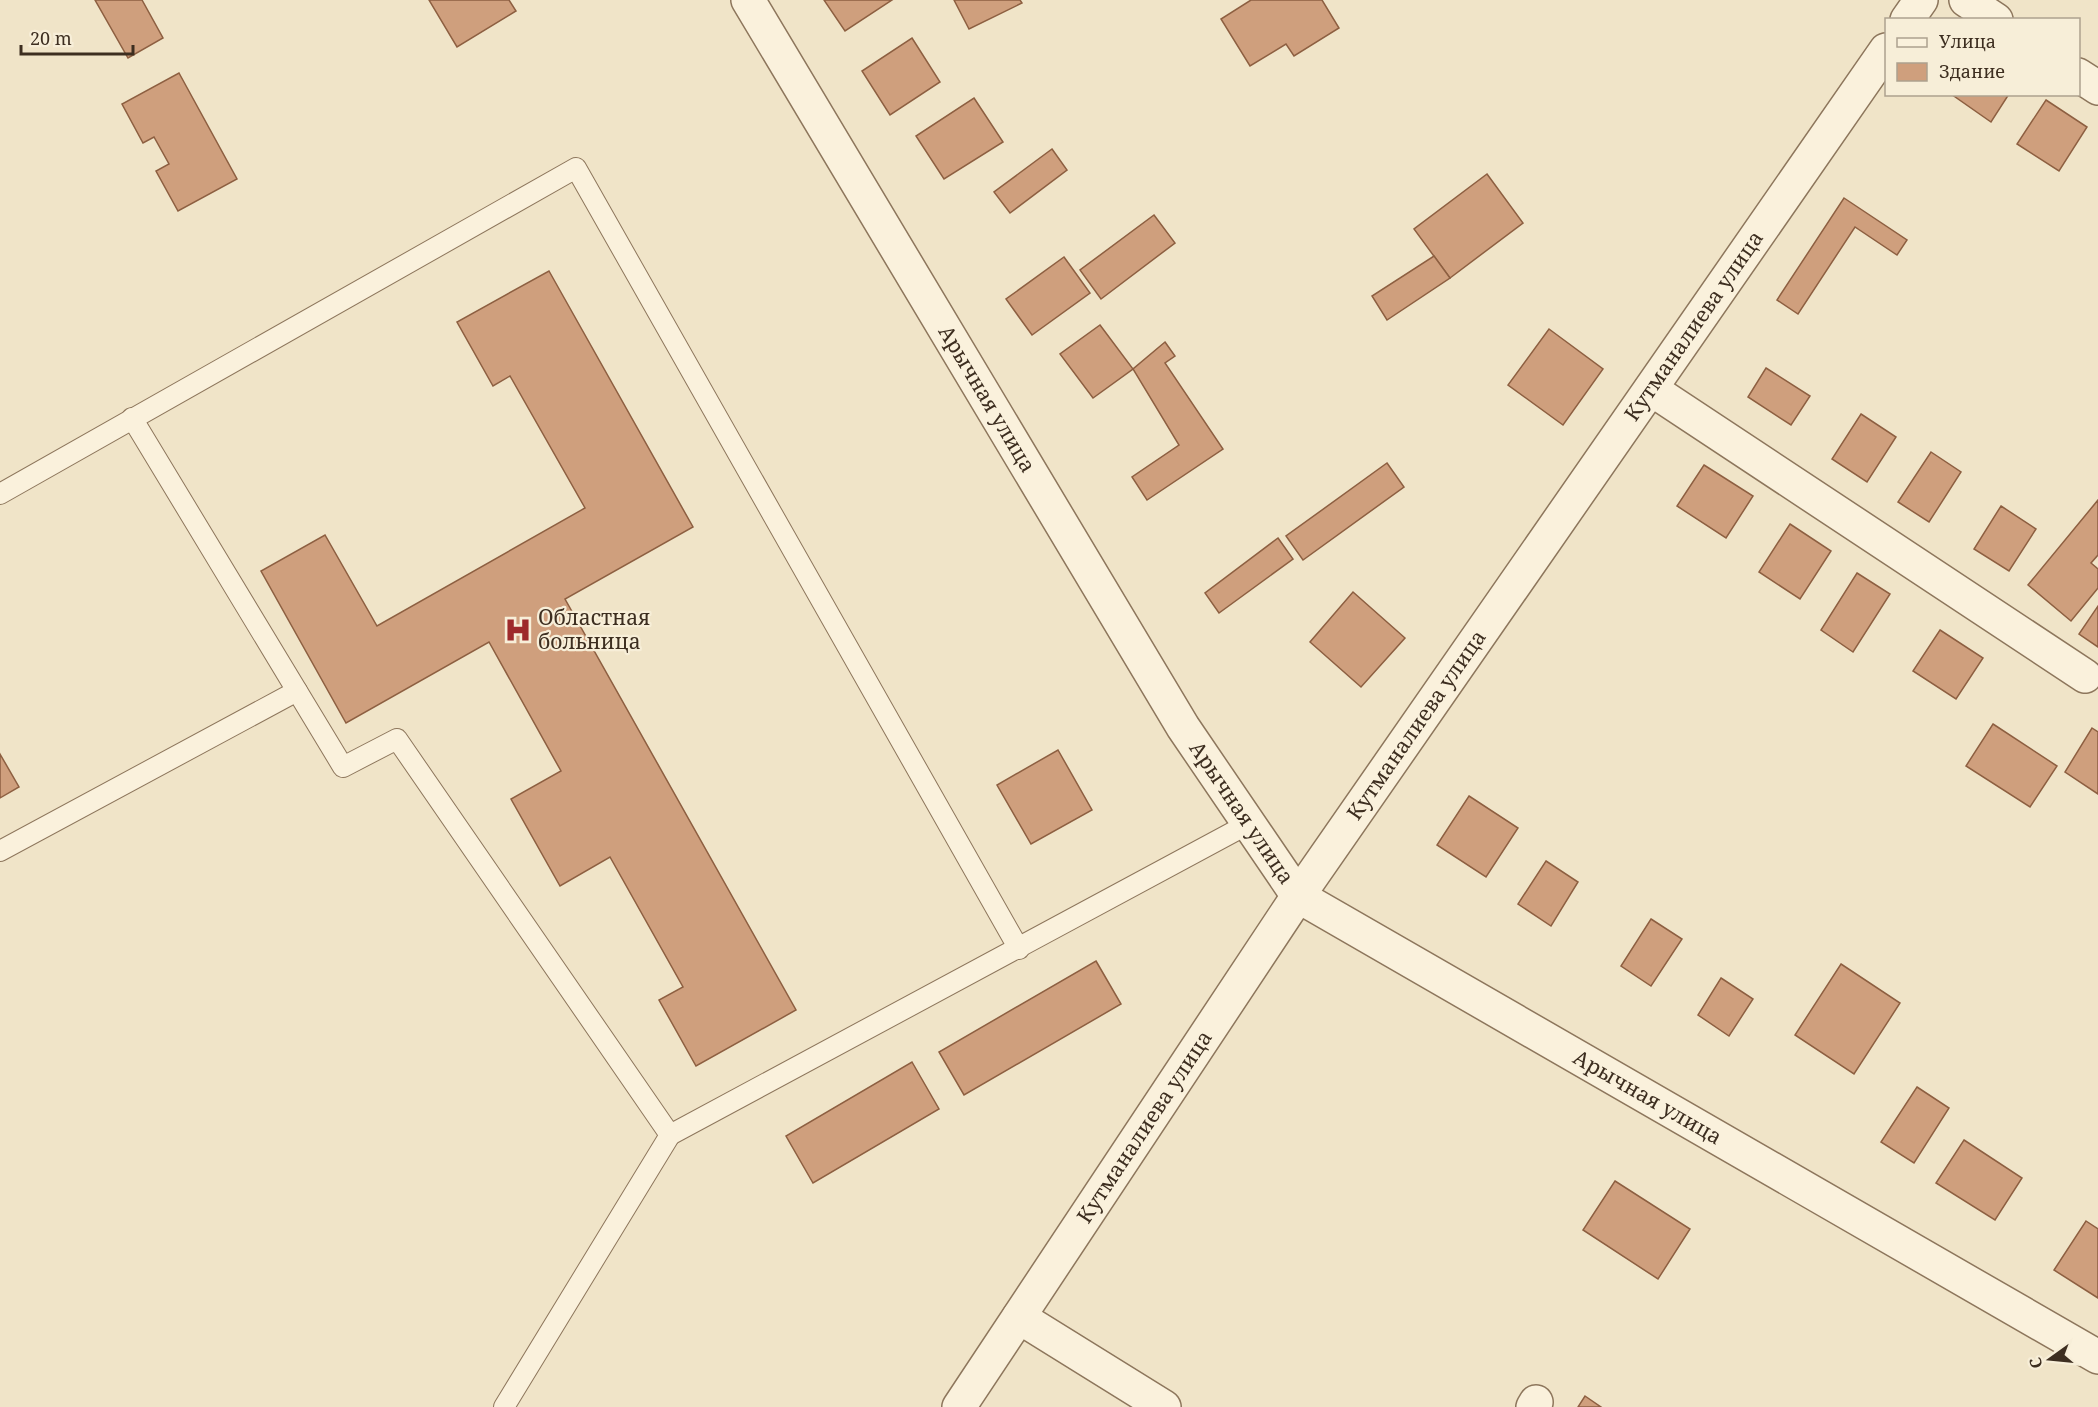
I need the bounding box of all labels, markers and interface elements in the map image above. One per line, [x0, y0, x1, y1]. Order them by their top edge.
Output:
scale bar [21, 18, 134, 56]
legend [1885, 18, 2080, 96]
text: 20 m [30, 26, 72, 50]
text: Улица [1939, 29, 1996, 53]
text: Здание [1939, 59, 2005, 83]
street label: Кутманалиева улица [1617, 225, 1769, 426]
street label: Арычная улица [933, 320, 1043, 477]
place label: Областная больница [538, 603, 650, 655]
hospital icon: Областная больница [503, 615, 533, 645]
street label: Кутманалиева улица [1340, 624, 1492, 825]
street label: Арычная улица [1184, 735, 1301, 889]
street label: Кутманалиева улица [1070, 1025, 1218, 1228]
street label: Арычная улица [1569, 1043, 1727, 1150]
north arrow [2020, 1329, 2080, 1389]
text: С [2024, 1355, 2047, 1371]

